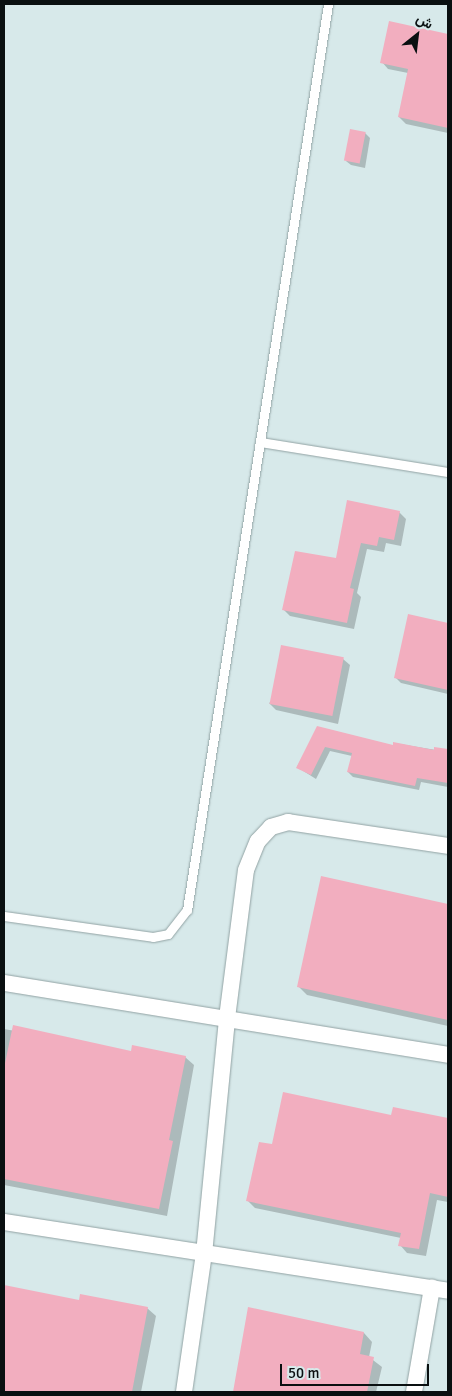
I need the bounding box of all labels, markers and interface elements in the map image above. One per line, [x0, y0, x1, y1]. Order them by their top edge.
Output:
north arrow [392, 10, 442, 60]
text: ش [413, 10, 436, 33]
scale bar [282, 1354, 431, 1386]
text: 50 m [288, 1364, 319, 1382]

